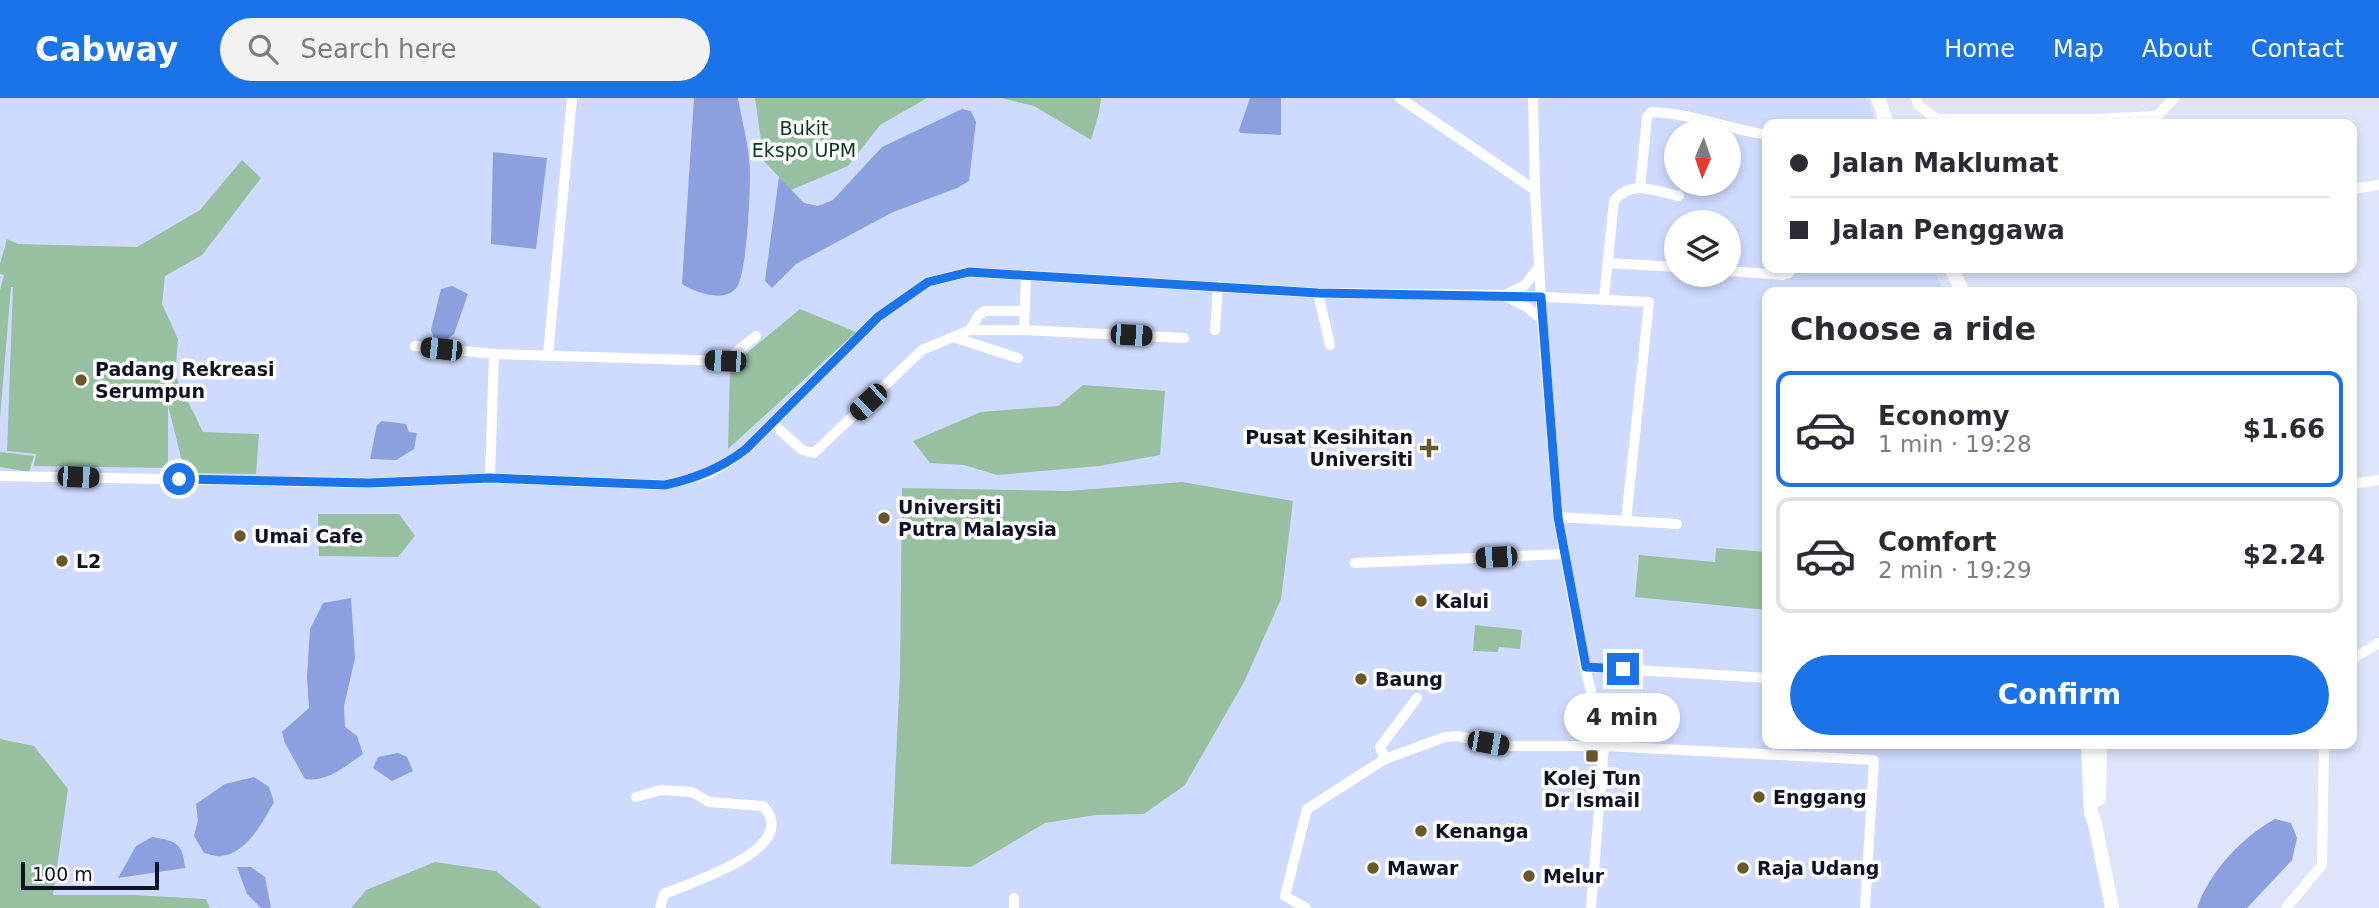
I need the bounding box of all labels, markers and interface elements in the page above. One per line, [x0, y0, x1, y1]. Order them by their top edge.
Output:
search box [220, 18, 710, 81]
text: Cabway [35, 30, 178, 69]
icon: search [244, 30, 282, 68]
text: Search here [300, 34, 457, 64]
text: Home [1944, 35, 2015, 63]
text: Map [2053, 35, 2104, 63]
text: About [2142, 35, 2213, 63]
text: Contact [2251, 35, 2344, 63]
park label: Bukit Ekspo UPM [752, 117, 856, 161]
north arrow [1664, 119, 1741, 196]
map controls [1664, 119, 1741, 287]
text: Jalan Maklumat [1832, 148, 2058, 178]
button: layers [1664, 210, 1741, 287]
text: Jalan Penggawa [1832, 215, 2065, 245]
text: Choose a ride [1790, 310, 2036, 348]
car [1110, 323, 1153, 347]
car [420, 336, 463, 362]
car [704, 350, 747, 372]
place label: Padang Rekreasi Serumpun [95, 358, 274, 402]
marker: Padang Rekreasi Serumpun [73, 372, 89, 388]
car [846, 380, 891, 424]
icon: car [1794, 398, 1857, 461]
text: Economy [1878, 401, 2009, 431]
text: $1.66 [2243, 414, 2325, 444]
place label: Pusat Kesihitan Universiti [1245, 426, 1413, 470]
text: 1 min · 19:28 [1878, 431, 2032, 457]
marker: Pusat Kesihitan Universiti [1419, 438, 1439, 458]
route start [163, 463, 195, 495]
car [57, 466, 100, 488]
place label: Universiti Putra Malaysia [898, 496, 1057, 540]
marker: Universiti Putra Malaysia [876, 510, 892, 526]
icon: car [1794, 524, 1857, 587]
place label: Umai Cafe [254, 525, 363, 547]
text: Comfort [1878, 527, 1996, 557]
marker: Umai Cafe [232, 528, 248, 544]
text: $2.24 [2243, 540, 2325, 570]
car [1475, 545, 1518, 569]
place label: L2 [76, 550, 101, 572]
marker: L2 [54, 553, 70, 569]
text: 2 min · 19:29 [1878, 557, 2032, 583]
place label: Kalui [1435, 590, 1489, 612]
marker: Kalui [1413, 593, 1429, 609]
route end [1607, 653, 1639, 685]
button: Confirm [1790, 655, 2329, 735]
place label: Baung [1375, 668, 1443, 690]
marker: Baung [1353, 671, 1369, 687]
callout: 4 min [1565, 694, 1681, 742]
text: 4 min [1586, 704, 1658, 730]
car [1466, 729, 1511, 757]
marker: Kolej Tun Dr Ismail [1584, 748, 1600, 764]
place label: Kolej Tun Dr Ismail [1543, 767, 1641, 811]
place label: Enggang [1773, 786, 1867, 808]
marker: Enggang [1751, 789, 1767, 805]
place label: Kenanga [1435, 820, 1529, 842]
marker: Kenanga [1413, 823, 1429, 839]
place label: Mawar [1387, 857, 1459, 879]
place label: Raja Udang [1757, 857, 1879, 879]
scale bar [21, 859, 159, 891]
marker: Mawar [1365, 860, 1381, 876]
marker: Raja Udang [1735, 860, 1751, 876]
text: 100 m [32, 863, 93, 885]
place label: Melur [1543, 865, 1605, 887]
marker: Melur [1521, 868, 1537, 884]

